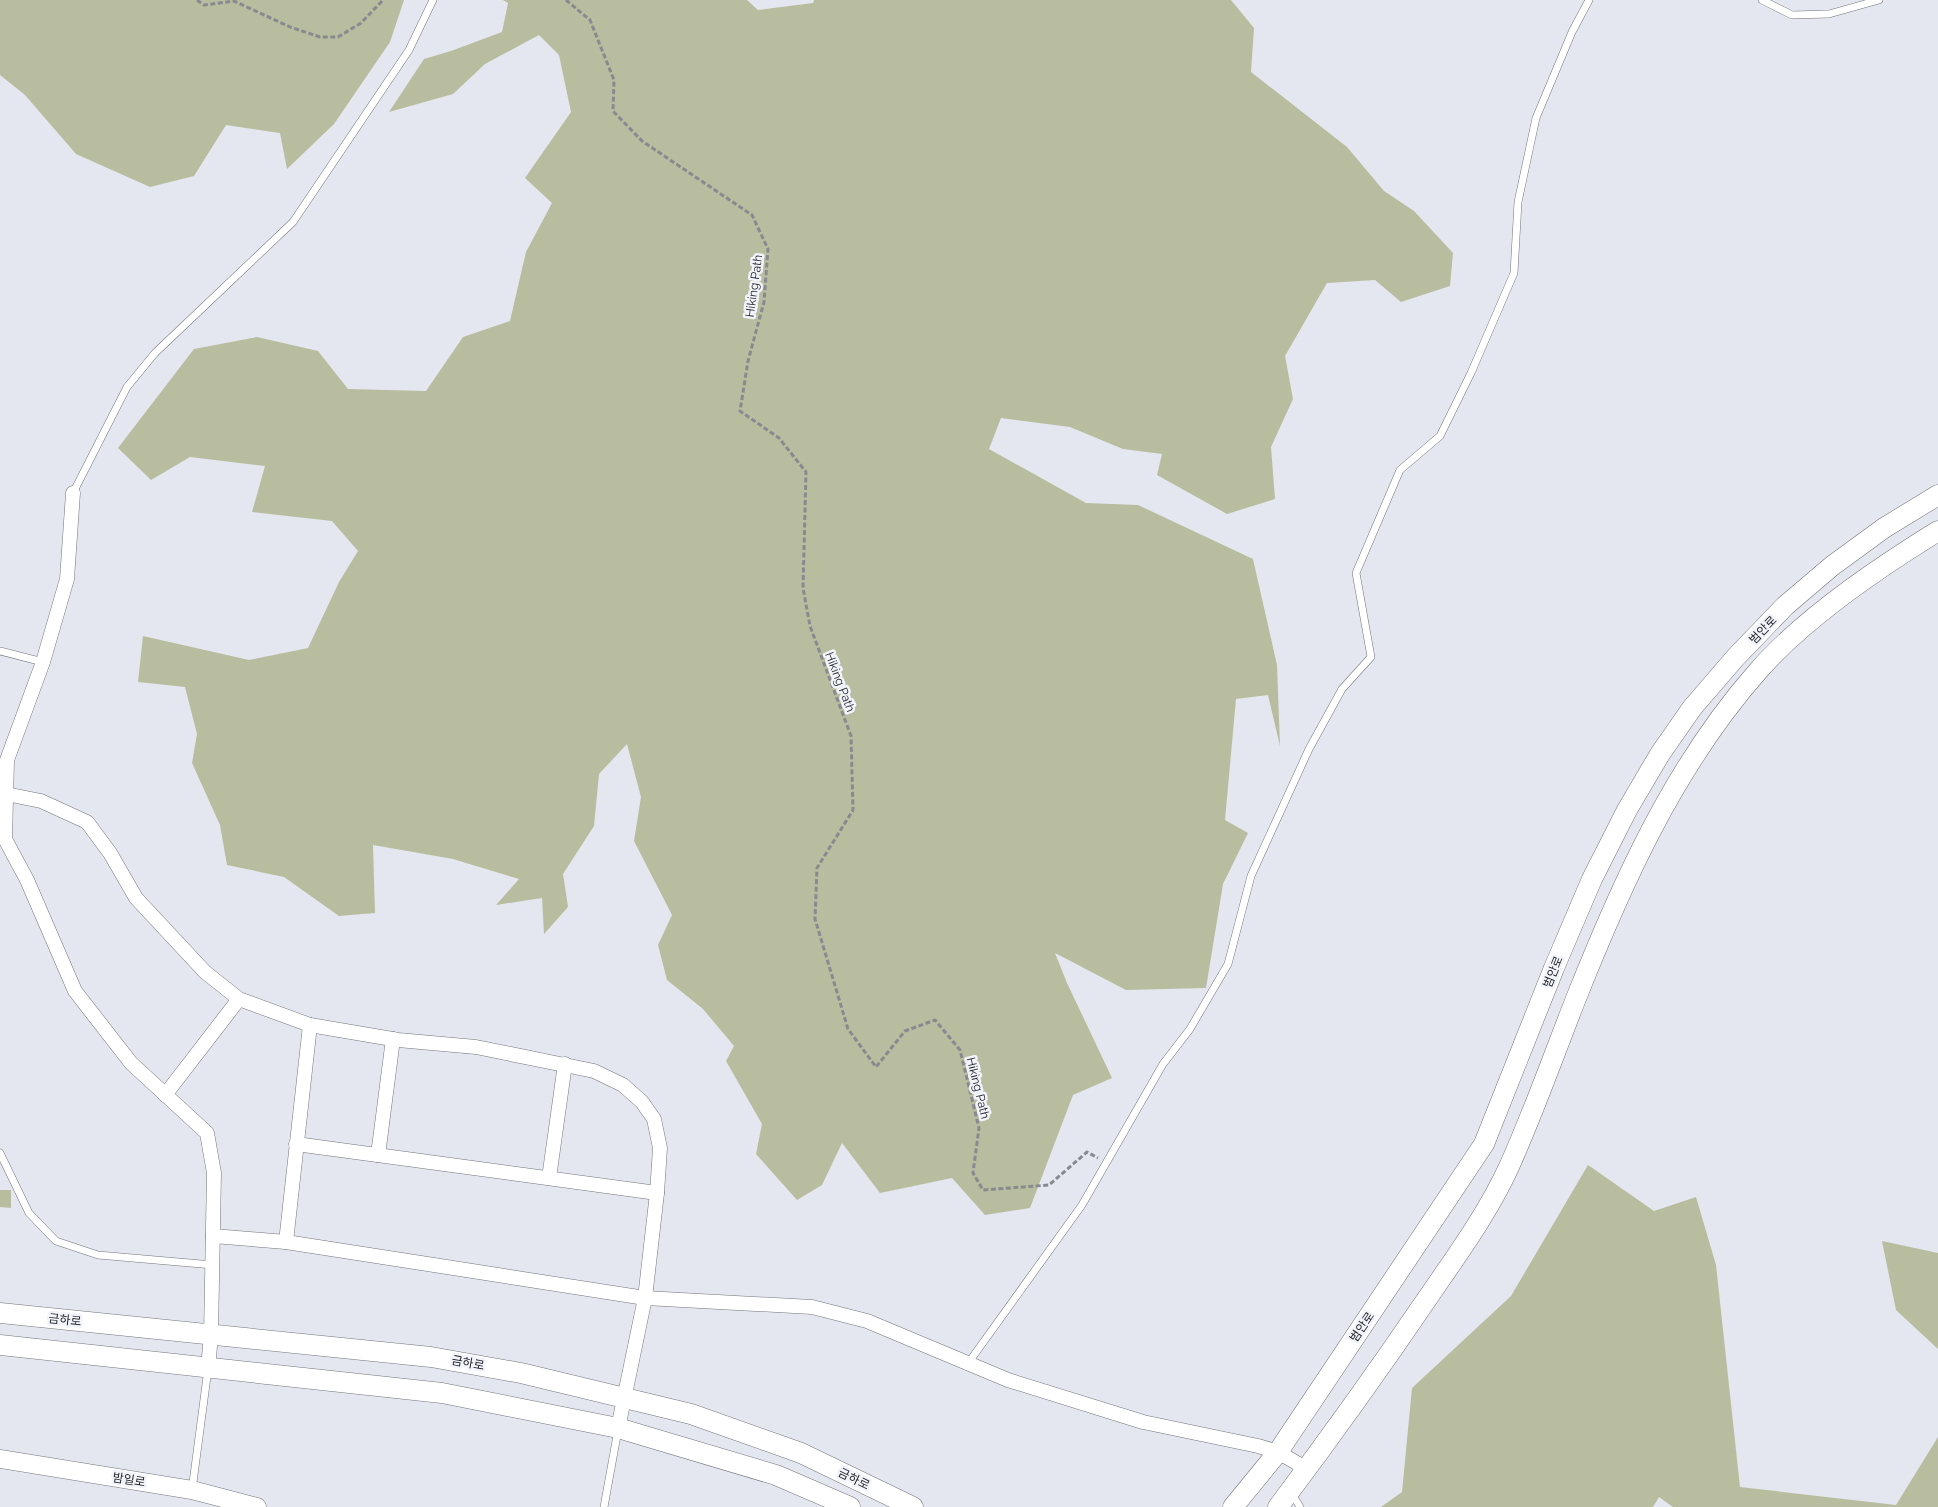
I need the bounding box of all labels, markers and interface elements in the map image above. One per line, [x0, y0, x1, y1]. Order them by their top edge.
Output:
street label: Hiking Path [743, 254, 765, 318]
street label: 범안로 [1746, 613, 1780, 647]
street label: Hiking Path [822, 650, 858, 714]
street label: 범안로 [1540, 954, 1566, 990]
street label: Hiking Path [964, 1056, 992, 1120]
street label: 범안로 [1347, 1309, 1377, 1345]
street label: 금하로 [48, 1311, 82, 1329]
street label: 금하로 [450, 1353, 486, 1373]
street label: 금하로 [836, 1465, 872, 1493]
street label: 밤일로 [112, 1470, 146, 1490]

